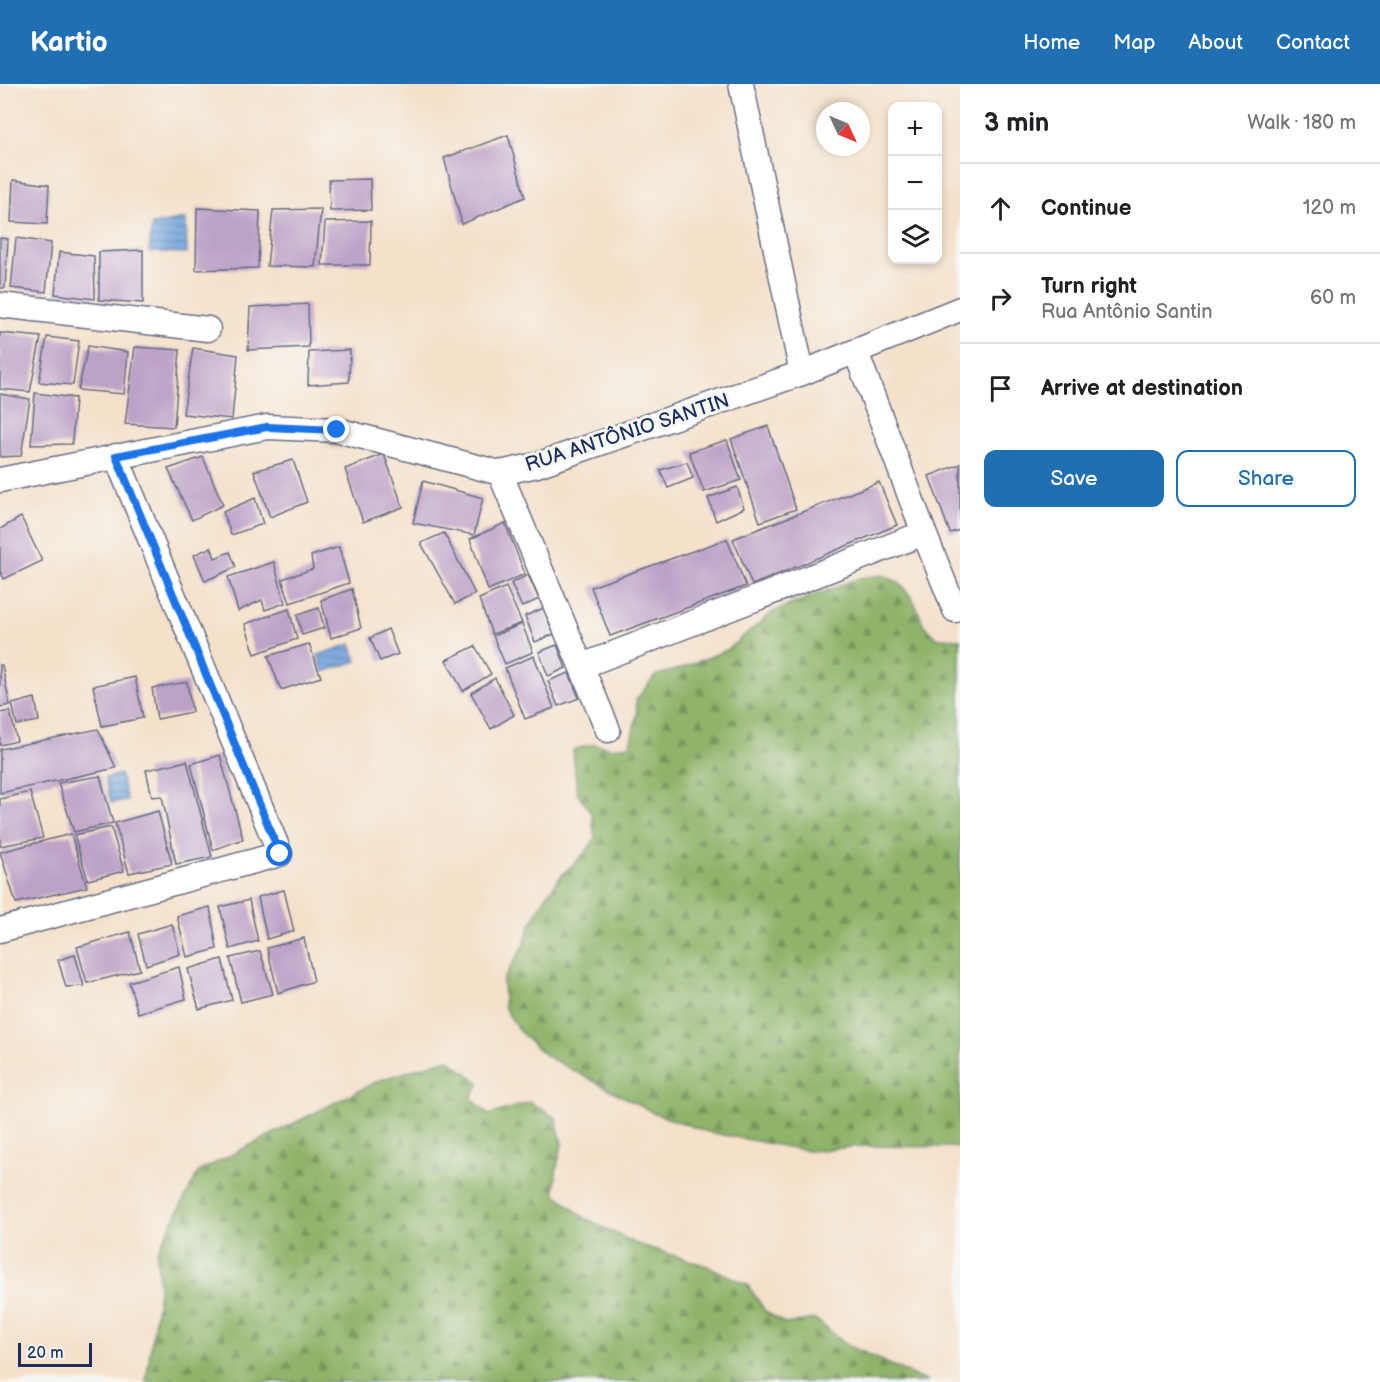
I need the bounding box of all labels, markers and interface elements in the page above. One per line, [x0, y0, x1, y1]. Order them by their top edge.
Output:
text: Kartio [30, 26, 108, 59]
text: Home [1023, 30, 1080, 55]
text: Map [1113, 30, 1155, 55]
text: About [1188, 30, 1243, 55]
text: Contact [1276, 30, 1350, 55]
north arrow [816, 102, 870, 156]
map controls [888, 102, 942, 264]
button: + [888, 102, 942, 156]
text: 3 min [984, 108, 1049, 139]
text: Walk · 180 m [1247, 111, 1356, 135]
button: − [888, 156, 942, 210]
icon: ahead [984, 192, 1017, 225]
text: Continue [1041, 195, 1131, 222]
text: 120 m [1303, 196, 1356, 220]
button: layers [888, 210, 942, 264]
text: Turn right [1041, 273, 1137, 300]
icon: right [984, 282, 1017, 315]
text: 60 m [1310, 286, 1356, 310]
text: Rua Antônio Santin [1041, 300, 1213, 324]
icon: arrive [984, 372, 1017, 405]
text: Arrive at destination [1041, 375, 1243, 402]
street label: RUA ANTÔNIO SANTIN [522, 388, 732, 477]
route end [323, 416, 349, 442]
button: Save [984, 450, 1164, 507]
button: Share [1176, 450, 1356, 507]
route start [266, 840, 292, 866]
scale bar [18, 1340, 92, 1368]
text: 20 m [27, 1344, 63, 1363]

